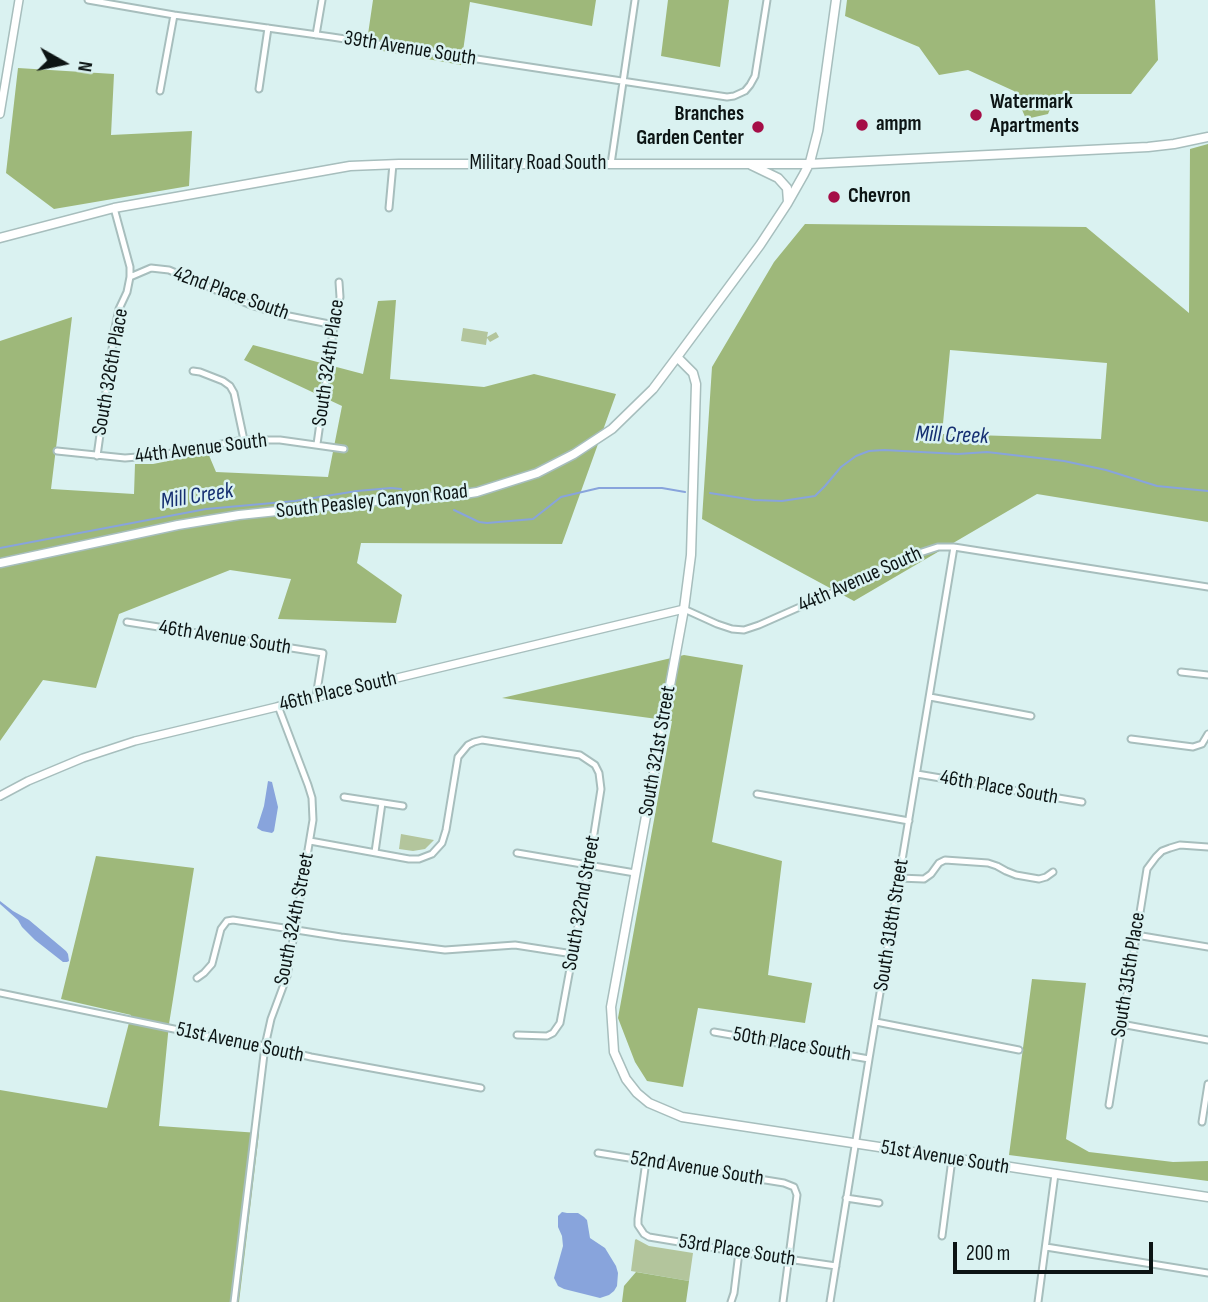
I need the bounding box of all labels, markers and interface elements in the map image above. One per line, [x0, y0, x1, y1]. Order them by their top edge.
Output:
street label: 39th Avenue South [342, 26, 478, 72]
north arrow [28, 28, 98, 98]
text: N [72, 60, 96, 73]
place label: Watermark Apartments [990, 90, 1079, 140]
place label: Branches Garden Center [636, 102, 744, 152]
marker: Watermark Apartments [968, 107, 984, 123]
place label: ampm [876, 112, 922, 138]
marker: ampm [854, 117, 870, 133]
marker: Branches Garden Center [750, 119, 766, 135]
street label: Military Road South [470, 151, 606, 177]
place label: Chevron [848, 184, 910, 210]
marker: Chevron [826, 189, 842, 205]
street label: 42nd Place South [170, 261, 292, 327]
street label: South 324th Place [308, 298, 350, 428]
street label: South 326th Place [87, 307, 135, 437]
water label: Mill Creek [915, 421, 989, 451]
street label: 44th Avenue South [133, 428, 269, 470]
water label: Mill Creek [159, 478, 235, 516]
street label: South Peasley Canyon Road [275, 479, 469, 525]
street label: 44th Avenue South [794, 541, 926, 619]
street label: 46th Avenue South [157, 615, 293, 661]
street label: 46th Place South [277, 666, 399, 718]
street label: South 321st Street [634, 684, 682, 818]
street label: 46th Place South [938, 765, 1060, 811]
street label: South 322nd Street [558, 833, 606, 973]
street label: South 324th Street [270, 851, 320, 987]
street label: South 318th Street [869, 857, 915, 993]
street label: South 315th Place [1107, 911, 1151, 1039]
street label: 51st Avenue South [174, 1017, 306, 1069]
street label: 50th Place South [731, 1022, 853, 1068]
street label: 51st Avenue South [879, 1135, 1011, 1181]
street label: 52nd Avenue South [629, 1146, 765, 1192]
scale bar [956, 1228, 1156, 1272]
street label: 53rd Place South [677, 1229, 797, 1273]
text: 200 m [966, 1241, 1010, 1266]

